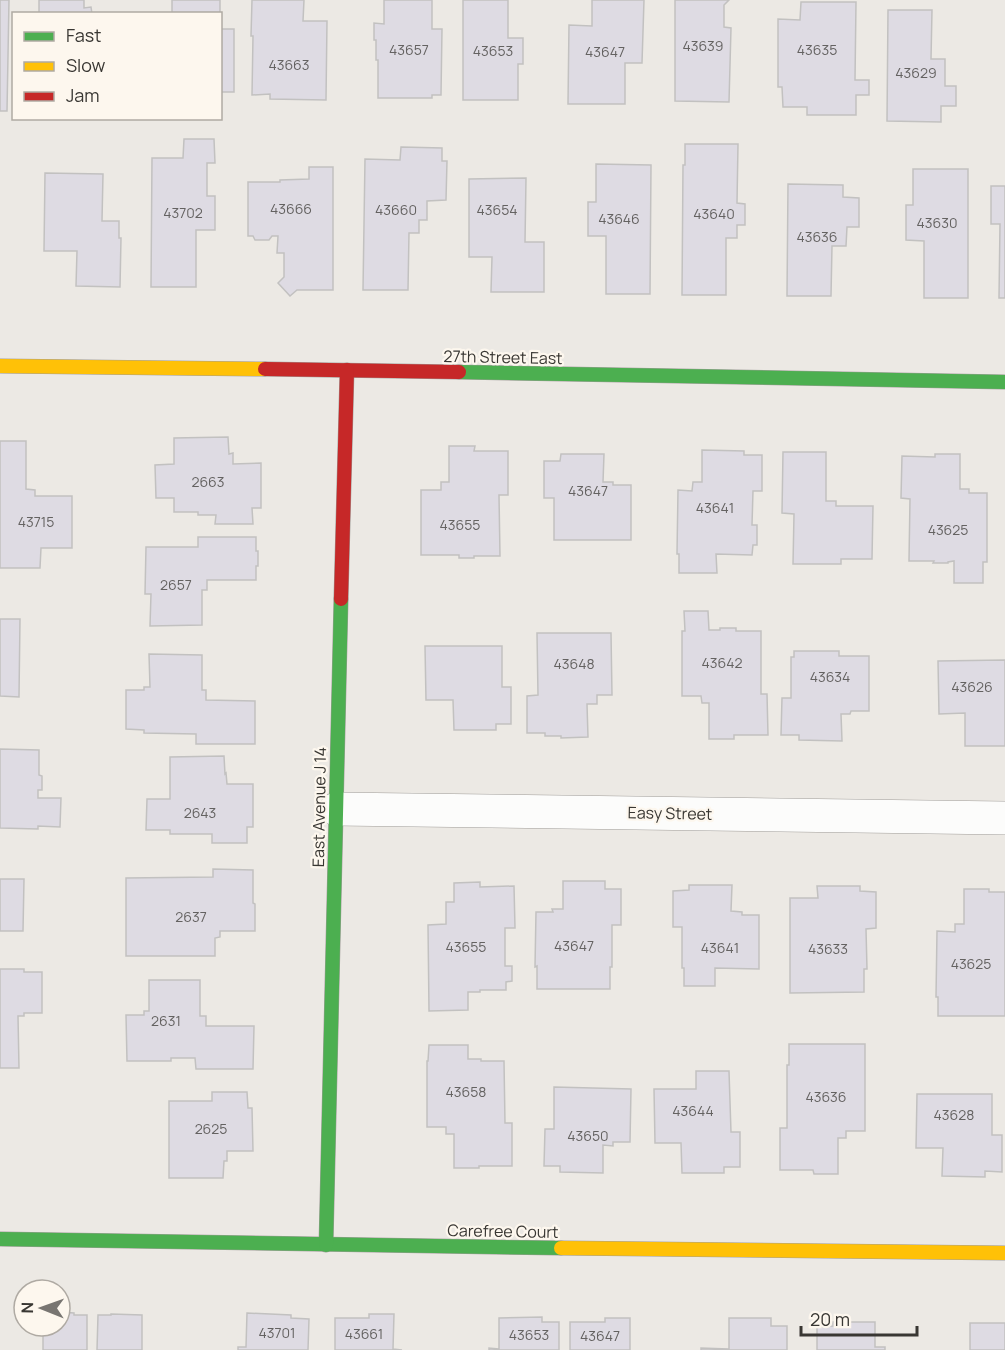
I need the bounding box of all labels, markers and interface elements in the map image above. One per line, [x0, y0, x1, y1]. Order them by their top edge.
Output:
legend [12, 12, 222, 120]
text: Fast [66, 23, 101, 47]
house number: 43639 [682, 36, 724, 55]
house number: 43657 [389, 40, 429, 59]
house number: 43635 [797, 40, 837, 59]
house number: 43653 [473, 41, 513, 60]
house number: 43647 [585, 42, 625, 61]
text: Slow [66, 53, 106, 77]
house number: 43663 [268, 55, 310, 74]
house number: 43629 [895, 63, 937, 82]
text: Jam [66, 83, 100, 107]
house number: 43666 [270, 199, 312, 218]
house number: 43660 [375, 200, 417, 219]
house number: 43654 [476, 200, 518, 219]
house number: 43702 [163, 203, 203, 222]
house number: 43640 [693, 204, 735, 223]
house number: 43646 [598, 209, 640, 228]
house number: 43630 [917, 213, 957, 232]
house number: 43636 [796, 227, 838, 246]
street label: 27th Street East [443, 345, 563, 369]
house number: 2663 [191, 472, 225, 491]
house number: 43647 [568, 481, 608, 500]
house number: 43641 [696, 498, 734, 517]
house number: 43715 [18, 512, 54, 531]
house number: 43655 [440, 515, 480, 534]
house number: 43625 [928, 520, 968, 539]
house number: 2657 [160, 575, 192, 594]
house number: 43642 [702, 653, 742, 672]
house number: 43648 [553, 654, 595, 673]
house number: 43634 [810, 667, 850, 686]
house number: 43626 [951, 677, 993, 696]
street label: East Avenue J 14 [307, 747, 331, 867]
street label: Easy Street [627, 801, 713, 825]
house number: 2643 [184, 803, 216, 822]
house number: 2637 [175, 907, 207, 926]
house number: 43647 [554, 936, 594, 955]
house number: 43655 [446, 937, 486, 956]
house number: 43641 [701, 938, 739, 957]
house number: 43633 [808, 939, 848, 958]
house number: 43625 [951, 954, 991, 973]
house number: 2631 [151, 1011, 181, 1030]
house number: 43658 [446, 1082, 486, 1101]
house number: 43636 [805, 1087, 847, 1106]
house number: 43644 [672, 1101, 714, 1120]
house number: 43628 [934, 1105, 974, 1124]
house number: 2625 [195, 1119, 227, 1138]
house number: 43650 [567, 1126, 609, 1145]
street label: Carefree Court [447, 1219, 559, 1243]
north arrow [12, 1278, 72, 1338]
scale bar [801, 1299, 916, 1337]
text: N [16, 1302, 38, 1314]
text: 20 m [810, 1307, 850, 1331]
house number: 43701 [258, 1323, 296, 1342]
house number: 43661 [345, 1324, 383, 1343]
house number: 43653 [509, 1325, 549, 1344]
house number: 43647 [580, 1326, 620, 1345]

